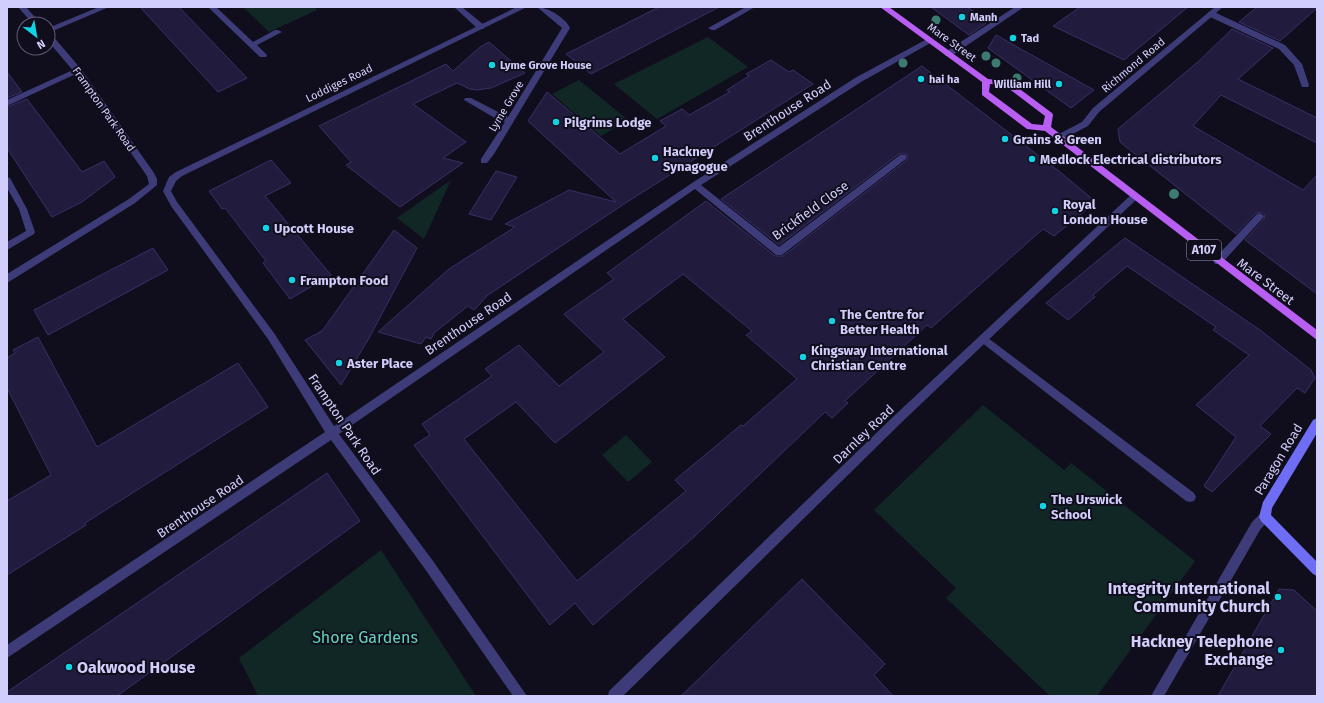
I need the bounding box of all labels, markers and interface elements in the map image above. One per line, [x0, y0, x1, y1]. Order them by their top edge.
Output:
place label: Manh [970, 11, 997, 24]
marker: Manh [957, 12, 967, 22]
north arrow [16, 16, 56, 56]
street label: Mare Street [925, 20, 979, 64]
place label: Tad [1021, 32, 1039, 45]
marker: Tad [1008, 33, 1018, 43]
street label: Richmond Road [1099, 35, 1168, 96]
text: N [34, 37, 47, 52]
place label: Lyme Grove House [500, 59, 592, 72]
marker: Lyme Grove House [487, 60, 497, 70]
street label: Loddiges Road [304, 62, 375, 105]
street label: Frampton Park Road [69, 64, 138, 154]
place label: hai ha [929, 73, 959, 86]
marker: hai ha [916, 74, 926, 84]
street label: Brenthouse Road [741, 77, 834, 144]
street label: Lyme Grove [486, 78, 527, 134]
place label: William Hill [994, 78, 1052, 91]
marker: William Hill [1054, 79, 1064, 89]
place label: Pilgrims Lodge [564, 115, 652, 130]
marker: Pilgrims Lodge [551, 117, 561, 127]
place label: Grains & Green [1013, 132, 1102, 147]
marker: Grains & Green [1000, 134, 1010, 144]
place label: Hackney Synagogue [663, 144, 728, 174]
place label: Medlock Electrical distributors [1040, 152, 1222, 167]
marker: Hackney Synagogue [650, 153, 660, 163]
marker: Medlock Electrical distributors [1027, 154, 1037, 164]
street label: Brickfield Close [769, 178, 851, 243]
place label: Royal London House [1063, 197, 1148, 227]
marker: Royal London House [1050, 206, 1060, 216]
place label: Upcott House [274, 221, 354, 236]
marker: Upcott House [261, 223, 271, 233]
road number: A107 [1187, 240, 1221, 260]
street label: Mare Street [1234, 255, 1297, 308]
place label: Frampton Food [300, 273, 388, 288]
marker: Frampton Food [287, 275, 297, 285]
street label: Brenthouse Road [422, 289, 514, 358]
place label: The Centre for Better Health [840, 307, 925, 337]
marker: The Centre for Better Health [827, 316, 837, 326]
place label: Kingsway International Christian Centre [811, 343, 948, 373]
marker: Kingsway International Christian Centre [798, 352, 808, 362]
place label: Aster Place [346, 356, 413, 371]
marker: Aster Place [334, 358, 344, 368]
street label: Frampton Park Road [305, 371, 384, 478]
street label: Darnley Road [830, 402, 897, 467]
street label: Paragon Road [1251, 421, 1306, 498]
street label: Brenthouse Road [154, 472, 246, 541]
place label: The Urswick School [1051, 492, 1123, 522]
marker: The Urswick School [1038, 501, 1048, 511]
place label: Integrity International Community Church [1108, 579, 1270, 616]
marker: Integrity International Community Church [1273, 592, 1283, 602]
park label: Shore Gardens [312, 628, 418, 647]
place label: Hackney Telephone Exchange [1131, 632, 1273, 669]
marker: Hackney Telephone Exchange [1276, 645, 1286, 655]
place label: Oakwood House [77, 658, 195, 677]
marker: Oakwood House [64, 662, 74, 672]

